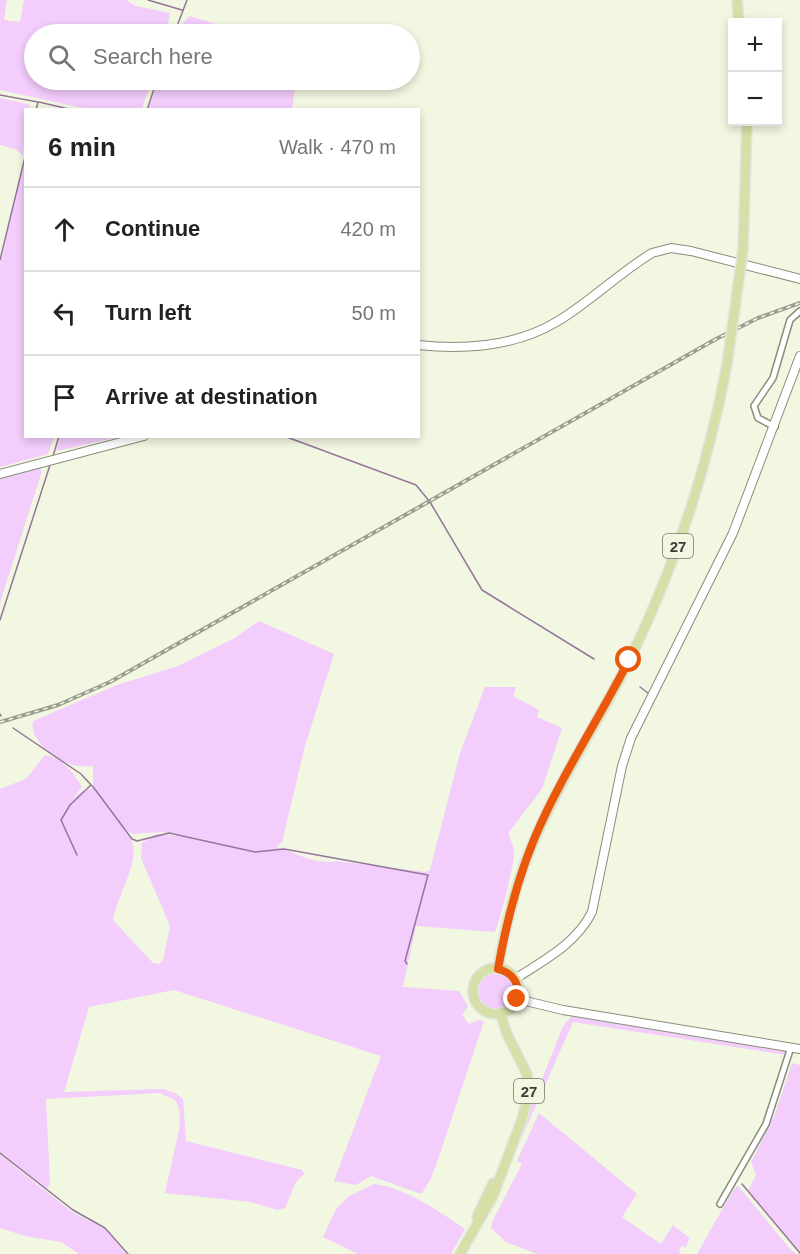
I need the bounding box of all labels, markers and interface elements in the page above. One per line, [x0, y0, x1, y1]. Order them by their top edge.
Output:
map controls [728, 18, 782, 126]
button: + [728, 18, 782, 72]
search box [24, 24, 420, 90]
icon: search [45, 41, 78, 74]
text: Search here [93, 44, 213, 69]
button: − [728, 72, 782, 126]
text: 6 min [48, 132, 116, 162]
text: Walk · 470 m [279, 136, 396, 158]
icon: ahead [48, 213, 81, 246]
text: Continue [105, 216, 200, 241]
text: 420 m [340, 218, 396, 240]
icon: left [48, 297, 81, 330]
text: Turn left [105, 300, 191, 325]
text: 50 m [352, 302, 396, 324]
icon: arrive [48, 381, 81, 414]
text: Arrive at destination [105, 384, 318, 409]
road number: 27 [663, 534, 693, 558]
route start [615, 646, 641, 672]
route end [503, 985, 529, 1011]
road number: 27 [514, 1079, 544, 1103]

